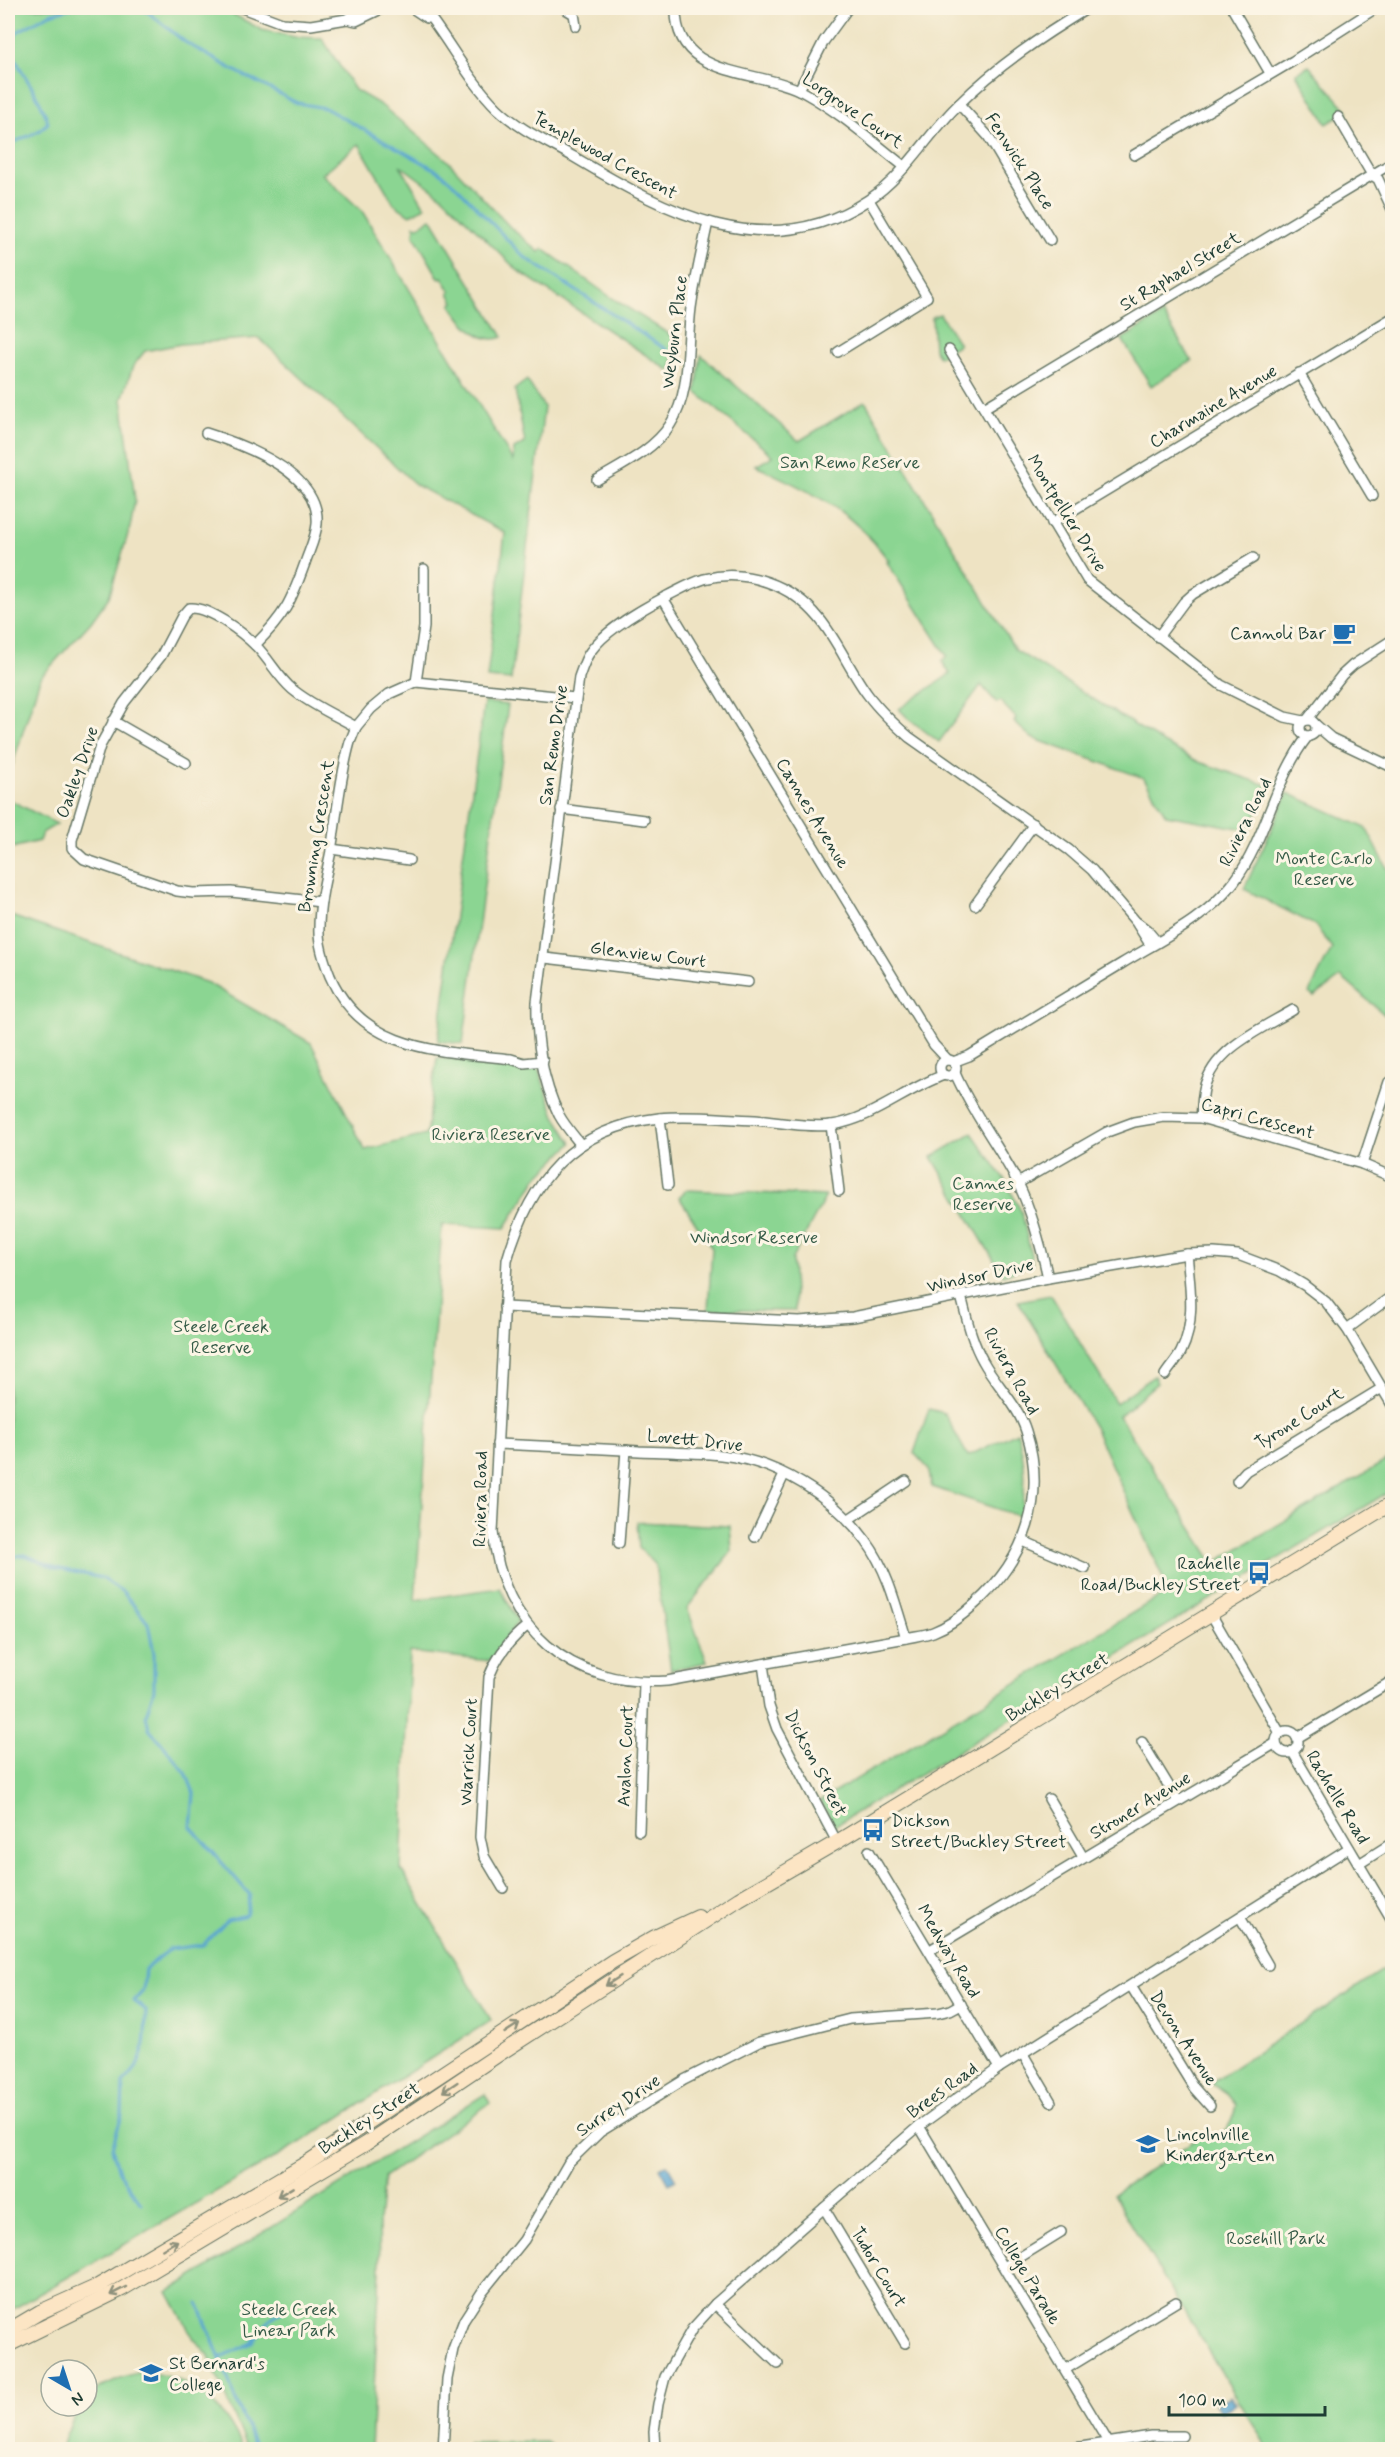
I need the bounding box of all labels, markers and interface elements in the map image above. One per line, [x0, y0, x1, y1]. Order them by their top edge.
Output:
street label: Lorgrove Court [796, 67, 908, 156]
street label: Templewood Crescent [528, 106, 681, 206]
street label: Fenwick Place [979, 108, 1059, 215]
street label: St Raphael Street [1116, 226, 1246, 317]
street label: Weyburn Place [656, 274, 694, 390]
street label: Charmaine Avenue [1145, 359, 1282, 455]
street label: Montpellier Drive [1020, 450, 1112, 577]
park label: San Remo Reserve [780, 451, 920, 475]
cafe icon: Cannoli Bar [1331, 620, 1357, 646]
place label: Cannoli Bar [1230, 622, 1327, 646]
street label: San Remo Drive [534, 683, 574, 807]
street label: Oakley Drive [51, 723, 105, 821]
street label: Cannes Avenue [770, 754, 855, 873]
street label: Browning Crescent [293, 758, 341, 914]
street label: Riviera Road [1214, 774, 1278, 871]
park label: Monte Carlo Reserve [1275, 847, 1373, 892]
street label: Glenview Court [589, 936, 707, 974]
street label: Capri Crescent [1198, 1092, 1317, 1146]
park label: Riviera Reserve [432, 1123, 551, 1147]
park label: Cannes Reserve [952, 1172, 1014, 1217]
park label: Windsor Reserve [690, 1226, 818, 1250]
street label: Windsor Drive [925, 1253, 1036, 1299]
park label: Steele Creek Reserve [173, 1315, 269, 1360]
street label: Riviera Road [977, 1324, 1045, 1419]
street label: Tyrone Court [1251, 1382, 1349, 1456]
street label: Lovett Drive [646, 1424, 744, 1458]
street label: Riviera Road [468, 1451, 494, 1547]
place label: Rachelle Road/Buckley Street [1081, 1552, 1241, 1597]
bus stop icon: Rachelle Road/Buckley Street [1246, 1560, 1272, 1586]
street label: Buckley Street [1001, 1648, 1114, 1728]
street label: Warrick Court [454, 1697, 484, 1806]
street label: Avalon Court [612, 1705, 640, 1807]
street label: Dickson Street [778, 1706, 852, 1821]
street label: Rachelle Road [1300, 1746, 1375, 1849]
street label: Stroner Avenue [1085, 1766, 1196, 1846]
place label: Dickson Street/Buckley Street [891, 1809, 1067, 1854]
bus stop icon: Dickson Street/Buckley Street [860, 1817, 886, 1843]
street label: Medway Road [911, 1900, 986, 2003]
one-way arrow [605, 1975, 622, 1987]
street label: Devon Avenue [1143, 1986, 1223, 2091]
one-way arrow [503, 2021, 520, 2033]
street label: Brees Road [902, 2057, 983, 2125]
street label: Surrey Drive [572, 2069, 665, 2143]
street label: Buckley Street [314, 2077, 425, 2161]
one-way arrow [442, 2081, 458, 2093]
place label: Lincolnville Kindergarten [1166, 2123, 1275, 2170]
school or university icon: Lincolnville Kindergarten [1135, 2131, 1161, 2157]
one-way arrow [277, 2186, 294, 2198]
street label: College Parade [988, 2222, 1066, 2329]
street label: Tudor Court [845, 2223, 912, 2312]
park label: Rosehill Park [1226, 2227, 1326, 2251]
one-way arrow [161, 2238, 178, 2250]
one-way arrow [109, 2286, 127, 2297]
park label: Steele Creek Linear Park [241, 2298, 337, 2343]
place label: St Bernard's College [169, 2352, 265, 2397]
north arrow [39, 2358, 99, 2418]
school or university icon: St Bernard's College [138, 2360, 164, 2386]
scale bar [1169, 2379, 1325, 2417]
text: N [67, 2387, 88, 2410]
text: 100 m [1178, 2389, 1226, 2413]

